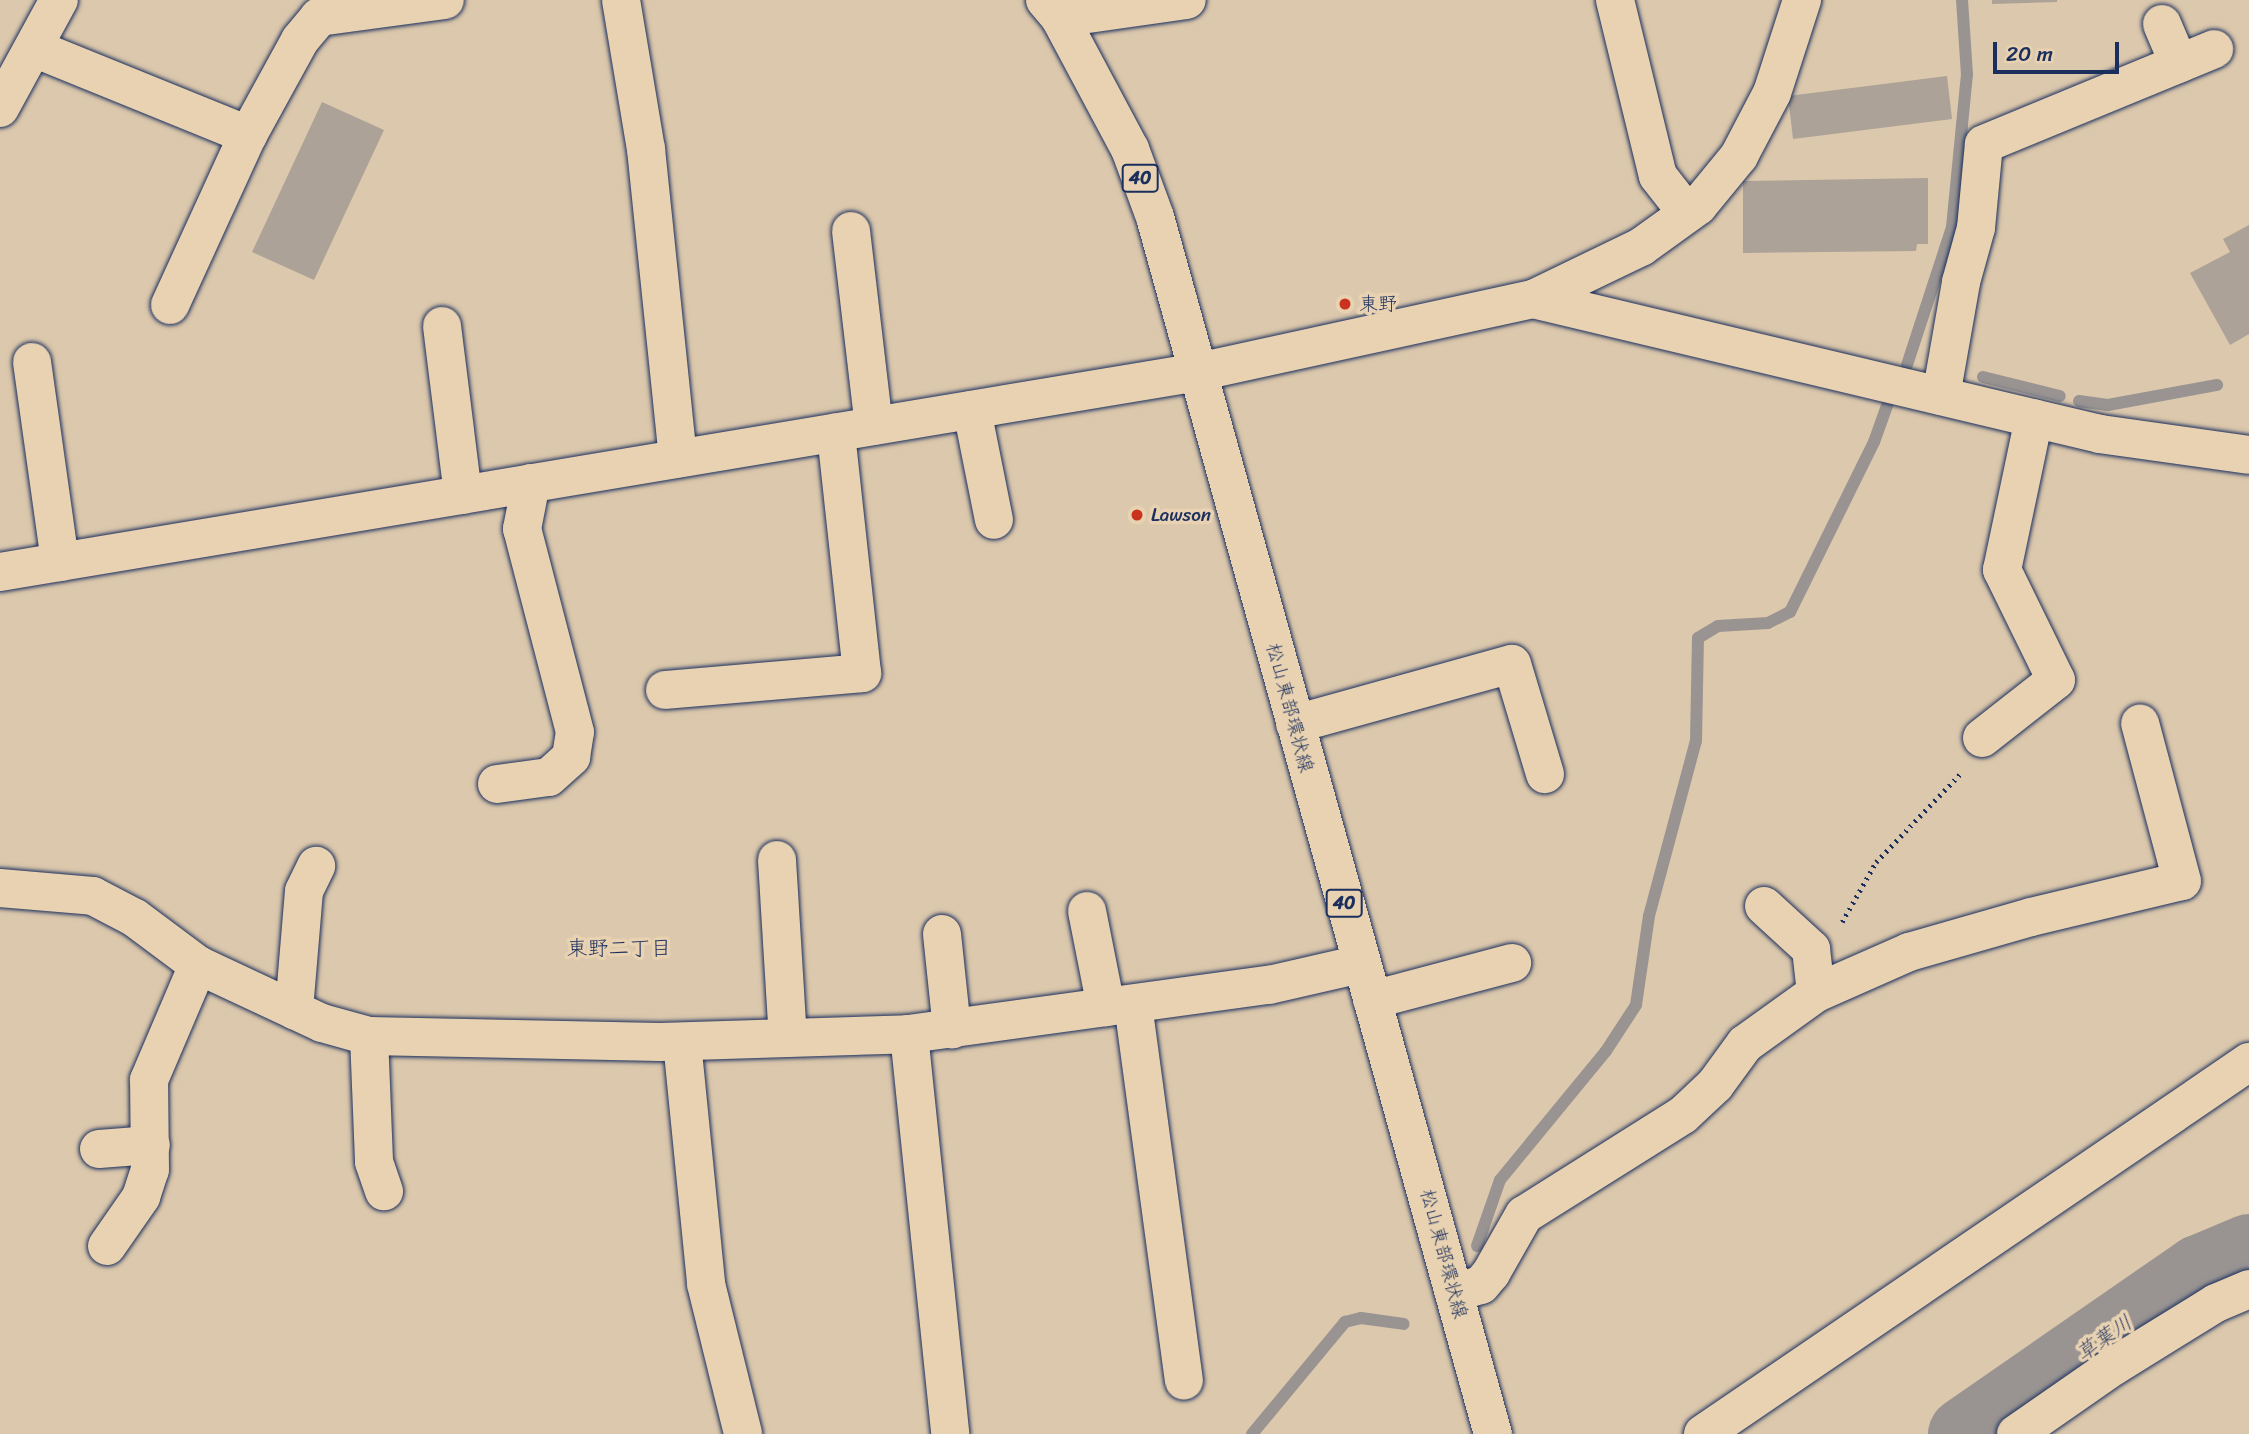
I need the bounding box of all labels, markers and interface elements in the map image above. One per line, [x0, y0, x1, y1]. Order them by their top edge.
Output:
scale bar [1997, 28, 2123, 72]
text: 20 m [2006, 35, 2053, 73]
road number: 40 [1121, 163, 1159, 192]
place label: 東野 [1359, 293, 1397, 315]
marker: 東野 [1337, 296, 1353, 312]
place label: Lawson [1151, 504, 1211, 526]
marker: Lawson [1129, 507, 1145, 523]
street label: 松山東部環状線 [1262, 641, 1318, 775]
road number: 40 [1325, 888, 1363, 918]
district label: 東野二丁目 [567, 935, 671, 961]
street label: 松山東部環状線 [1416, 1187, 1472, 1321]
water label: 草葉川 [2071, 1310, 2137, 1366]

